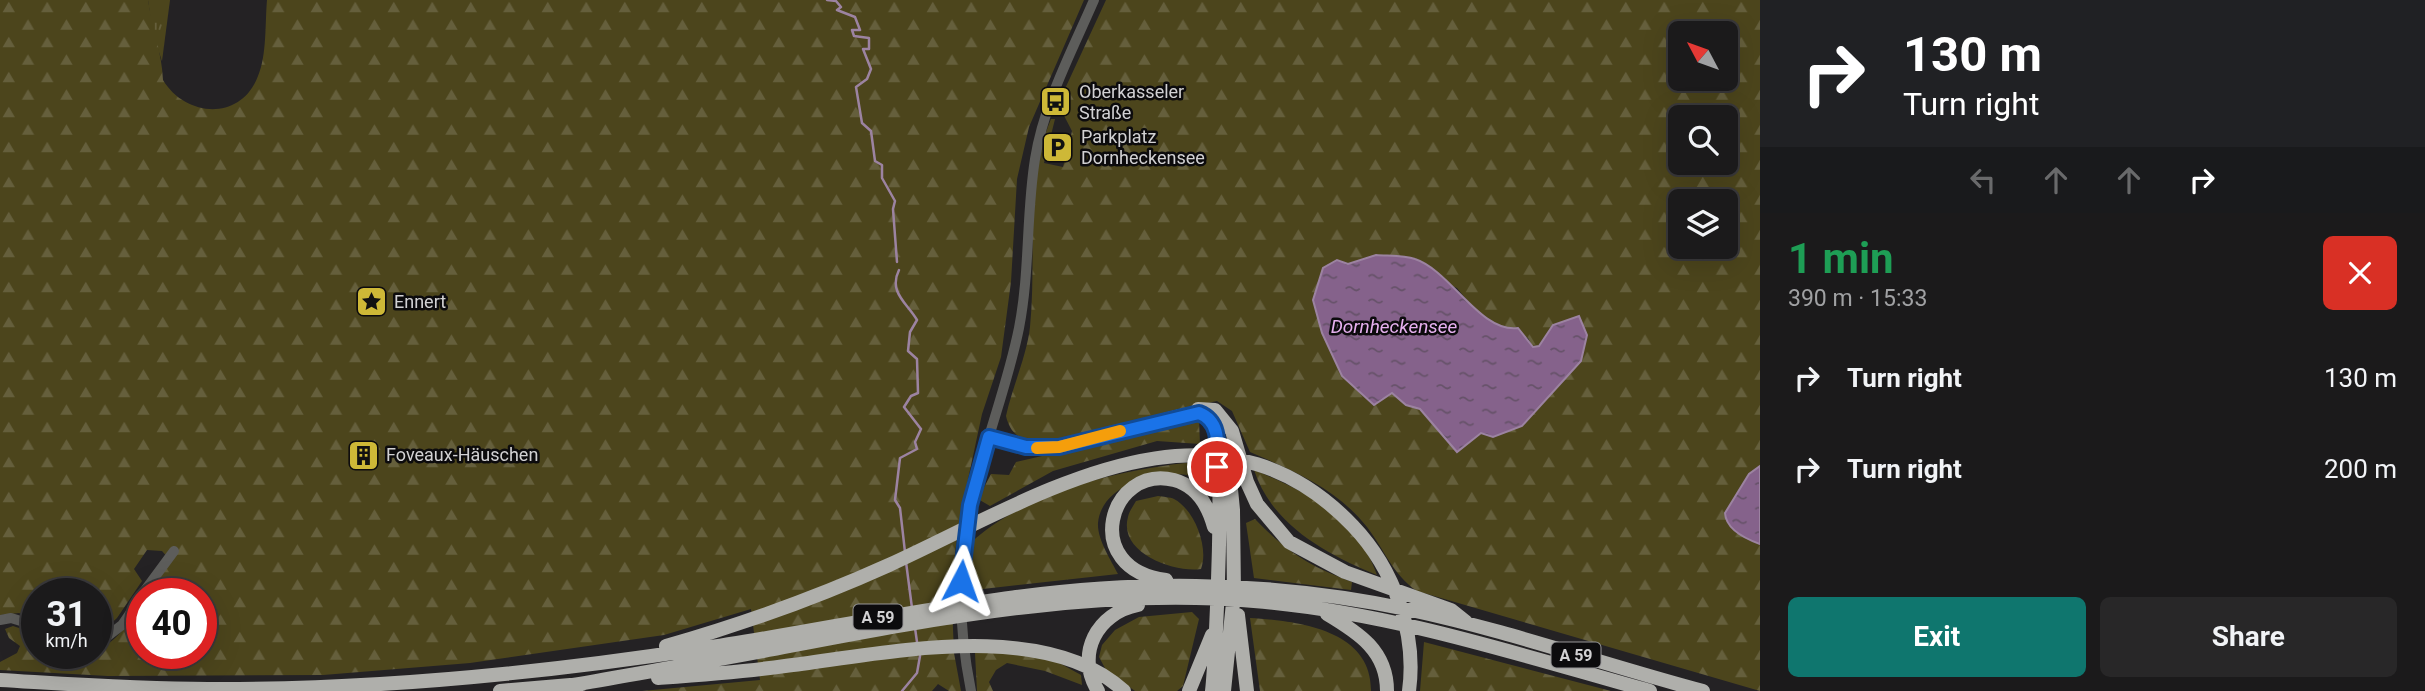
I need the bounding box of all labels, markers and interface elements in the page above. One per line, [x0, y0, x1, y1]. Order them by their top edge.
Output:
north arrow [1668, 21, 1738, 91]
map controls [1668, 21, 1738, 259]
text: 130 m [1903, 26, 2042, 83]
icon: right [1788, 28, 1879, 119]
place label: Oberkasseler Straße [1079, 81, 1184, 123]
bus stop icon: Oberkasseler Straße [1039, 85, 1073, 119]
text: Turn right [1903, 85, 2039, 123]
button: search [1668, 105, 1738, 175]
place label: Parkplatz Dornheckensee [1081, 126, 1205, 168]
parking icon: Parkplatz Dornheckensee [1041, 130, 1075, 164]
icon: left [1964, 161, 2002, 199]
icon: ahead [2037, 161, 2075, 199]
icon: ahead [2110, 161, 2148, 199]
icon: right [2183, 161, 2221, 199]
button: layers [1668, 189, 1738, 259]
text: 1 min [1788, 234, 1894, 283]
button: close [2323, 236, 2397, 310]
place icon: Ennert [354, 285, 388, 319]
text: 390 m · 15:33 [1788, 285, 1927, 312]
place label: Ennert [394, 291, 446, 312]
water label: Dornheckensee [1331, 315, 1458, 338]
icon: right [1788, 359, 1826, 397]
text: Turn right [1847, 363, 1962, 393]
text: 130 m [2324, 363, 2397, 393]
pin [1187, 437, 1247, 497]
building icon: Foveaux-Häuschen [346, 438, 380, 472]
place label: Foveaux-Häuschen [386, 444, 538, 465]
icon: arrive [1198, 448, 1236, 486]
icon: right [1788, 450, 1826, 488]
text: Turn right [1847, 454, 1962, 484]
text: 200 m [2324, 454, 2397, 484]
position arrow [924, 544, 998, 618]
speed limit sign: 40 [126, 578, 217, 669]
text: 31 [46, 594, 87, 635]
button: Exit [1788, 597, 2086, 677]
button: Share [2100, 597, 2397, 677]
road number: A 59 [854, 604, 903, 630]
text: km/h [45, 630, 88, 651]
road number: A 59 [1552, 642, 1600, 668]

